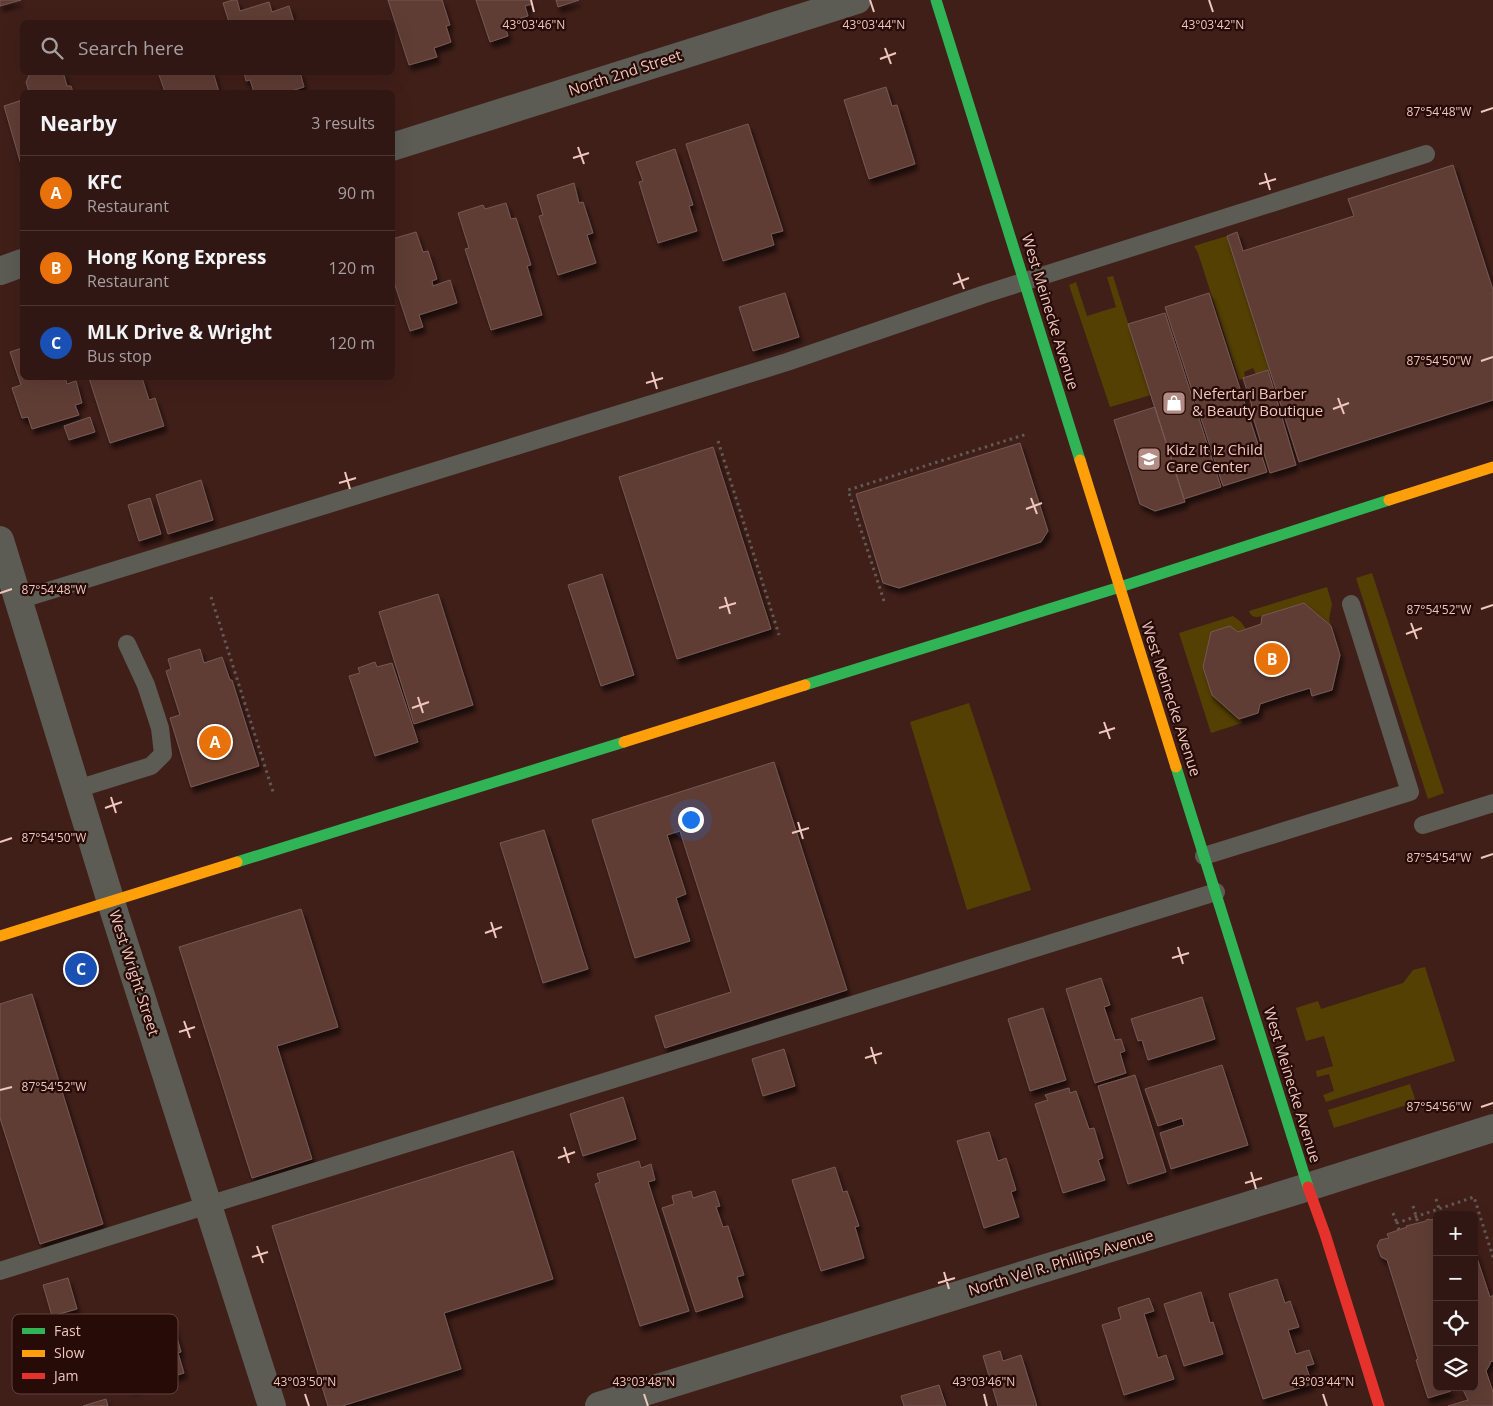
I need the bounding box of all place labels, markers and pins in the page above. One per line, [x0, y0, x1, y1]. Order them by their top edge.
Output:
place label: Nefertari Barber & Beauty Boutique [1192, 383, 1323, 420]
shop icon: Nefertari Barber & Beauty Boutique [1161, 390, 1187, 416]
place label: Kidz It Iz Child Care Center [1166, 439, 1263, 476]
school or university icon: Kidz It Iz Child Care Center [1136, 446, 1162, 472]
pin: B [1256, 640, 1288, 678]
pin: A [199, 723, 231, 761]
pin: C [65, 950, 97, 988]

